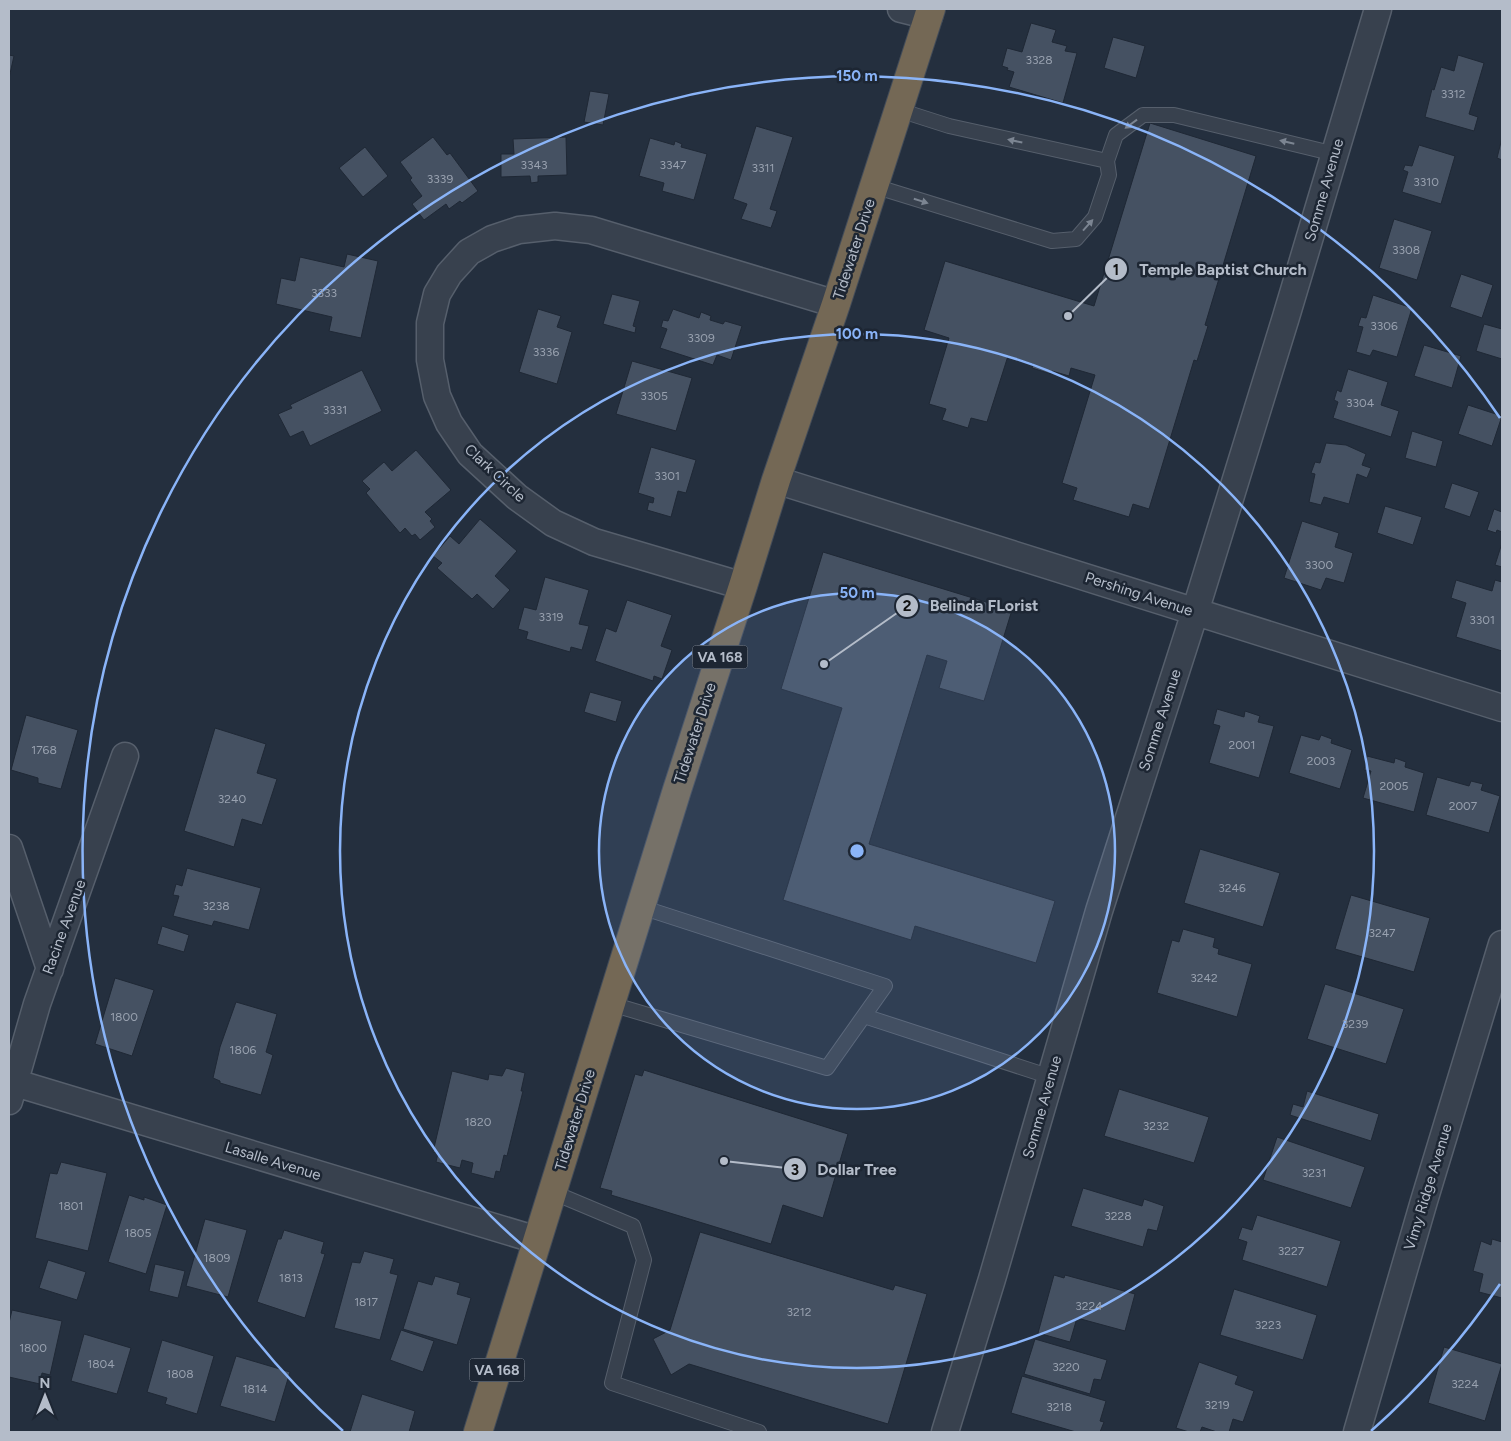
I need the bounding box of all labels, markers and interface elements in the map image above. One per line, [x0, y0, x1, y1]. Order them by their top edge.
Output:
house number: 3328 [1025, 53, 1053, 67]
text: 150 m [836, 67, 878, 85]
house number: 3312 [1441, 87, 1465, 101]
one-way arrow [1124, 119, 1138, 129]
one-way arrow [1008, 137, 1023, 145]
street label: Somme Avenue [1301, 137, 1347, 243]
one-way arrow [1280, 138, 1295, 146]
house number: 3343 [520, 158, 548, 172]
house number: 3347 [660, 158, 687, 172]
house number: 3311 [752, 161, 774, 175]
house number: 3339 [427, 172, 453, 186]
house number: 3310 [1413, 175, 1439, 189]
street label: Tidewater Drive [829, 196, 879, 302]
one-way arrow [913, 197, 928, 205]
one-way arrow [1082, 219, 1094, 231]
house number: 3308 [1392, 243, 1420, 257]
callout: Temple Baptist Church [1104, 254, 1316, 285]
text: Temple Baptist Church [1139, 260, 1307, 279]
text: 1 [1113, 261, 1119, 279]
house number: 3333 [311, 286, 337, 300]
house number: 3306 [1370, 319, 1398, 333]
text: 100 m [836, 325, 878, 343]
house number: 3309 [687, 331, 715, 345]
house number: 3336 [533, 345, 559, 359]
house number: 3305 [640, 389, 668, 403]
house number: 3304 [1346, 396, 1375, 410]
house number: 3331 [323, 403, 347, 417]
street label: Clark Circle [461, 440, 529, 506]
house number: 3301 [654, 469, 680, 483]
house number: 3300 [1305, 558, 1334, 572]
street label: Pershing Avenue [1083, 568, 1195, 620]
text: 50 m [839, 584, 875, 602]
callout: Belinda FLorist [895, 590, 1048, 621]
text: Belinda FLorist [930, 596, 1038, 615]
text: 2 [903, 597, 912, 615]
house number: 3319 [539, 610, 564, 624]
house number: 3301 [1469, 613, 1495, 627]
road number: VA 168 [692, 646, 748, 669]
street label: Somme Avenue [1135, 667, 1185, 773]
street label: Tidewater Drive [670, 680, 720, 786]
house number: 2001 [1228, 738, 1256, 752]
house number: 1768 [31, 743, 57, 757]
house number: 2003 [1307, 754, 1335, 768]
house number: 2005 [1380, 779, 1409, 793]
house number: 3240 [218, 792, 246, 806]
house number: 2007 [1449, 799, 1478, 813]
centre of rings [848, 842, 866, 860]
street label: Racine Avenue [39, 877, 89, 977]
house number: 3246 [1218, 881, 1246, 895]
house number: 3238 [202, 899, 230, 913]
house number: 3247 [1368, 926, 1396, 940]
house number: 3242 [1190, 971, 1218, 985]
house number: 1800 [110, 1010, 138, 1024]
house number: 3239 [1342, 1017, 1368, 1031]
house number: 1806 [230, 1043, 257, 1057]
street label: Somme Avenue [1019, 1054, 1065, 1160]
street label: Tidewater Drive [551, 1067, 599, 1173]
house number: 1820 [465, 1115, 492, 1129]
house number: 3232 [1143, 1119, 1169, 1133]
street label: Vimy Ridge Avenue [1400, 1122, 1456, 1252]
street label: Lasalle Avenue [223, 1138, 323, 1184]
callout: Dollar Tree [782, 1154, 906, 1185]
text: Dollar Tree [817, 1160, 897, 1179]
text: 3 [791, 1161, 799, 1179]
house number: 3231 [1302, 1166, 1326, 1180]
house number: 1801 [59, 1199, 83, 1213]
house number: 3228 [1104, 1209, 1132, 1223]
house number: 1805 [125, 1226, 152, 1240]
house number: 3227 [1278, 1244, 1305, 1258]
house number: 1809 [204, 1251, 231, 1265]
house number: 1813 [279, 1271, 303, 1285]
house number: 1817 [354, 1295, 378, 1309]
house number: 3224 [1075, 1299, 1103, 1313]
house number: 3212 [787, 1305, 811, 1319]
house number: 3223 [1255, 1318, 1281, 1332]
house number: 1800 [19, 1341, 47, 1355]
house number: 1804 [87, 1357, 115, 1371]
road number: VA 168 [470, 1358, 524, 1382]
house number: 3220 [1052, 1360, 1080, 1374]
house number: 1808 [166, 1367, 194, 1381]
north arrow [20, 1371, 70, 1421]
text: N [40, 1375, 50, 1392]
house number: 3224 [1451, 1377, 1479, 1391]
house number: 1814 [243, 1382, 268, 1396]
house number: 3219 [1205, 1398, 1230, 1412]
house number: 3218 [1046, 1400, 1072, 1414]

